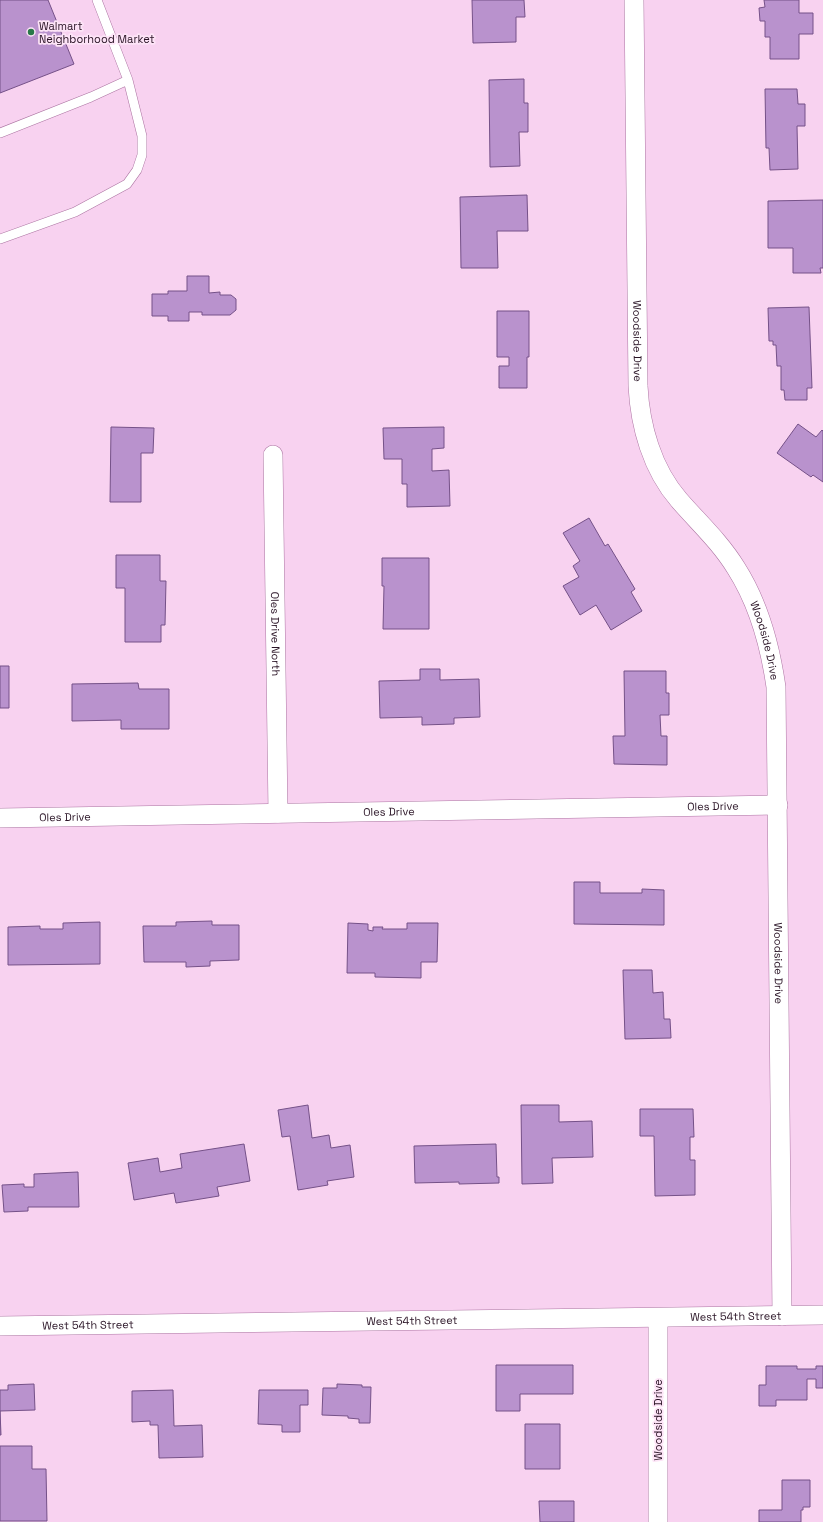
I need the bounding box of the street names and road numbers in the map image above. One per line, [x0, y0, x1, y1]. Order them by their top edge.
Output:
street label: Woodside Drive [630, 300, 645, 382]
street label: Oles Drive North [268, 592, 283, 676]
street label: Woodside Drive [747, 599, 782, 681]
street label: Oles Drive [687, 799, 739, 814]
street label: Oles Drive [363, 804, 415, 819]
street label: Oles Drive [39, 809, 91, 824]
street label: Woodside Drive [771, 922, 786, 1004]
street label: West 54th Street [690, 1309, 782, 1324]
street label: West 54th Street [366, 1313, 458, 1328]
street label: West 54th Street [42, 1317, 134, 1332]
street label: Woodside Drive [651, 1379, 665, 1461]

